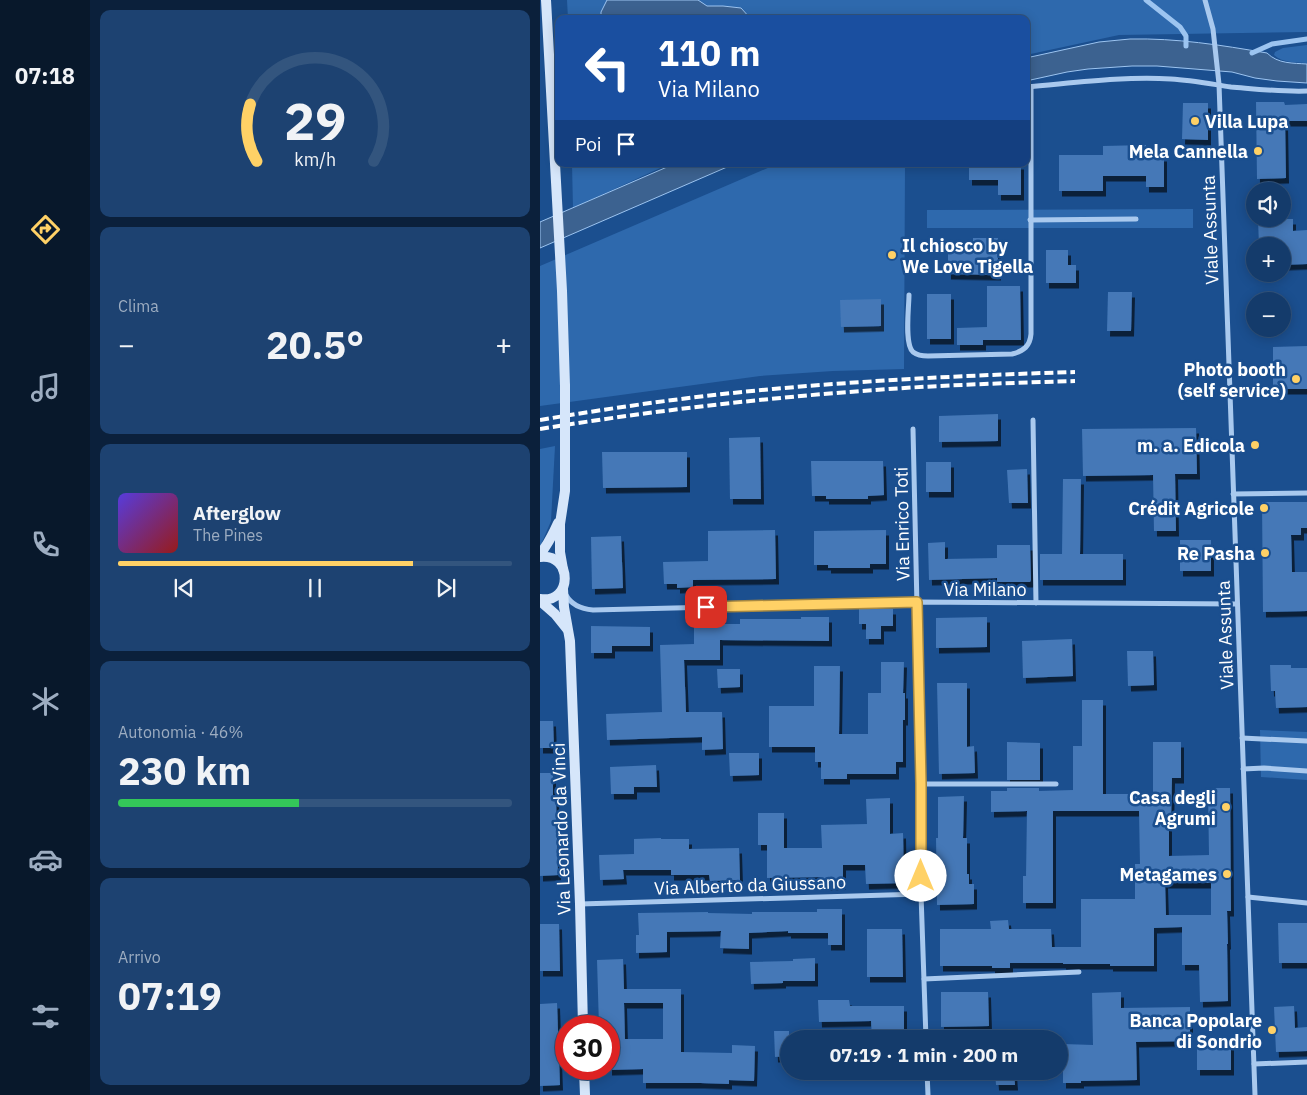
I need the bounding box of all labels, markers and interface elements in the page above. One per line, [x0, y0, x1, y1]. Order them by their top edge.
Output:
text: 110 m [658, 30, 761, 76]
icon: left [575, 35, 640, 100]
text: 07:18 [15, 61, 75, 90]
text: Via Milano [658, 74, 760, 103]
text: 29 [284, 87, 346, 154]
place label: Villa Lupa [1205, 110, 1288, 133]
marker: Villa Lupa [1189, 115, 1201, 127]
icon: arrive [612, 130, 640, 158]
text: Poi [575, 132, 602, 156]
place label: Mela Cannella [1129, 140, 1248, 163]
marker: Mela Cannella [1252, 145, 1264, 157]
text: km/h [294, 148, 336, 171]
street label: Viale Assunta [1197, 175, 1223, 285]
map controls [1246, 182, 1291, 337]
button: sound [1246, 182, 1291, 227]
icon: directions [28, 212, 63, 247]
place label: Il chiosco by We Love Tigella [902, 234, 1033, 278]
button: + [1246, 237, 1291, 282]
marker: Il chiosco by We Love Tigella [886, 249, 898, 261]
button: − [1246, 292, 1291, 337]
text: Clima [118, 296, 159, 316]
text: 20.5° [266, 320, 364, 369]
text: − [118, 326, 135, 363]
text: + [495, 326, 512, 363]
place label: Photo booth (self service) [1178, 358, 1286, 402]
icon: music [28, 370, 63, 405]
marker: Photo booth (self service) [1290, 373, 1302, 385]
place label: m. a. Edicola [1137, 434, 1245, 457]
marker: m. a. Edicola [1249, 439, 1261, 451]
street label: Via Enrico Toti [890, 467, 914, 581]
place label: Crédit Agricole [1128, 497, 1254, 520]
text: Afterglow [193, 501, 281, 525]
marker: Crédit Agricole [1258, 502, 1270, 514]
text: The Pines [193, 525, 263, 545]
icon: phone [28, 527, 63, 562]
place label: Re Pasha [1177, 542, 1255, 565]
marker: Re Pasha [1259, 547, 1271, 559]
icon: previous [170, 574, 198, 602]
icon: pause [301, 574, 329, 602]
icon: next [432, 574, 460, 602]
street label: Via Milano [943, 578, 1027, 601]
street label: Viale Assunta [1212, 580, 1238, 690]
pin [685, 586, 727, 628]
icon: arrive [692, 593, 720, 621]
icon: climate [28, 684, 63, 719]
text: Autonomia · 46% [118, 722, 243, 742]
street label: Via Leonardo da Vinci [546, 742, 576, 916]
text: 230 km [118, 746, 251, 795]
place label: Casa degli Agrumi [1129, 786, 1216, 830]
marker: Casa degli Agrumi [1220, 801, 1232, 813]
icon: car [28, 842, 63, 877]
position arrow [894, 849, 946, 901]
place label: Metagames [1120, 863, 1217, 886]
marker: Metagames [1221, 868, 1233, 880]
street label: Via Alberto da Giussano [654, 870, 846, 900]
text: Arrivo [118, 947, 161, 967]
text: 07:19 [118, 971, 222, 1020]
icon: filters [28, 999, 63, 1034]
place label: Banca Popolare di Sondrio [1130, 1009, 1262, 1053]
speed limit sign: 30 [555, 1015, 620, 1080]
marker: Banca Popolare di Sondrio [1266, 1024, 1278, 1036]
text: 07:19 · 1 min · 200 m [830, 1043, 1018, 1067]

